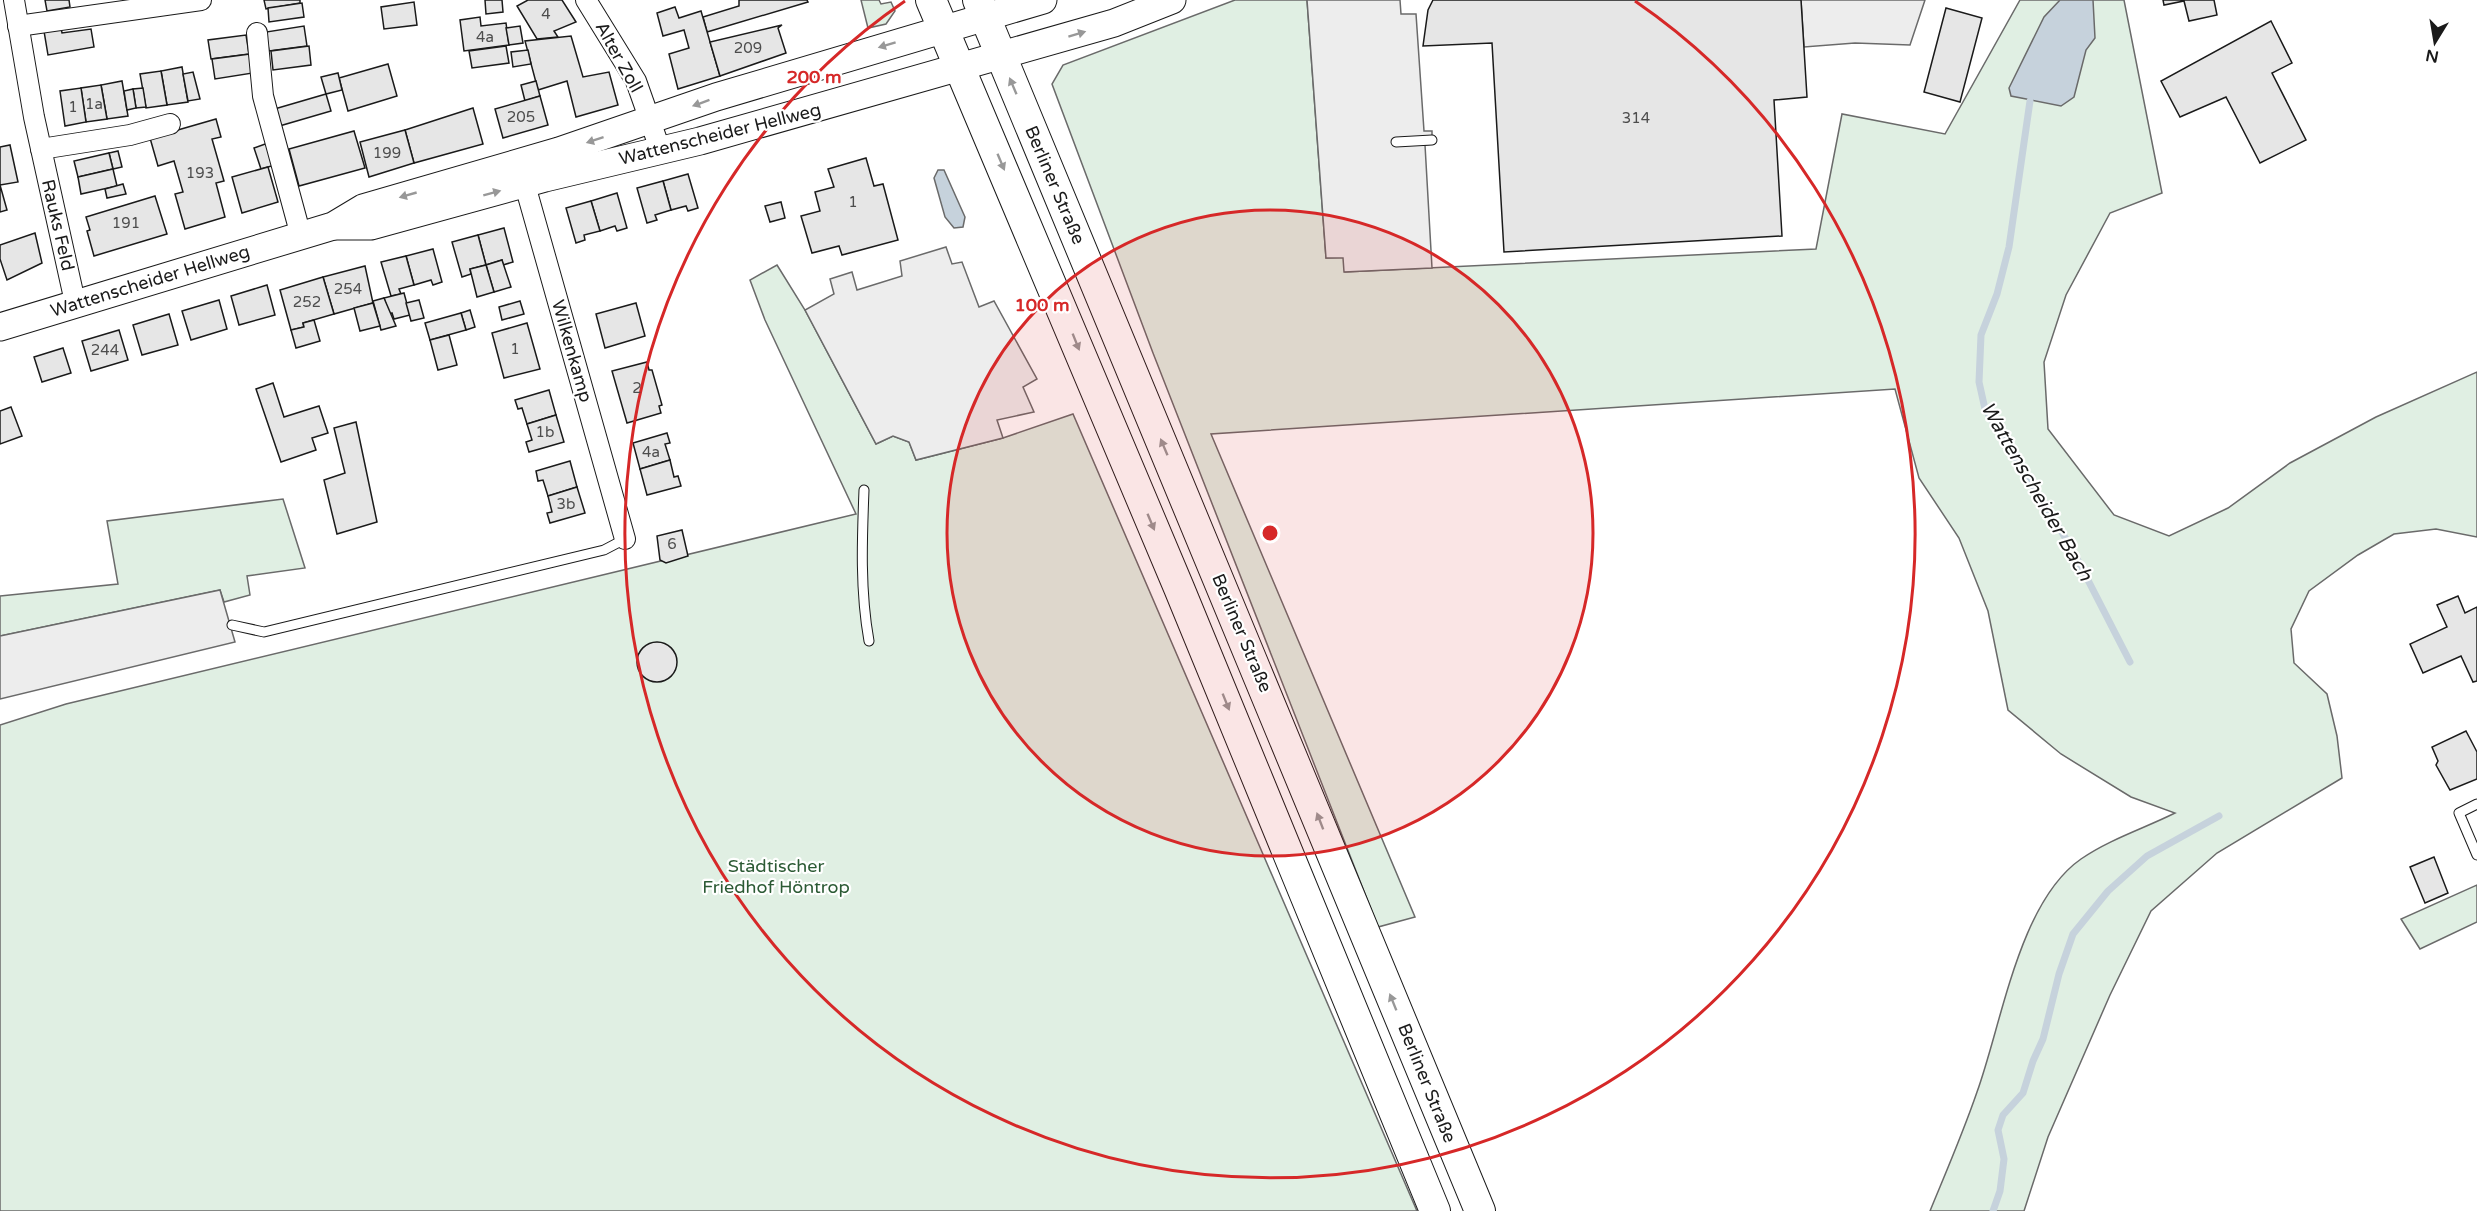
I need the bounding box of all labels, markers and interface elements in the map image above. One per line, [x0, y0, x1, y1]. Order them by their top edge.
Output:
house number: 4 [541, 5, 551, 23]
north arrow [2405, 12, 2465, 72]
street label: Alter Zoll [591, 18, 647, 96]
house number: 4a [476, 28, 494, 46]
one-way arrow [1068, 29, 1086, 38]
house number: 209 [734, 39, 762, 57]
one-way arrow [878, 41, 896, 50]
text: N [2424, 45, 2441, 67]
text: 200 m [786, 66, 842, 88]
one-way arrow [1008, 77, 1018, 95]
house number: 1a [85, 95, 103, 113]
house number: 1 [68, 98, 78, 116]
street label: Wattenscheider Hellweg [617, 98, 823, 170]
one-way arrow [692, 98, 710, 108]
house number: 205 [507, 108, 535, 126]
house number: 314 [1622, 109, 1650, 127]
street label: Berliner Straße [1020, 122, 1090, 248]
one-way arrow [586, 135, 604, 145]
house number: 199 [373, 144, 401, 162]
one-way arrow [997, 153, 1006, 171]
house number: 193 [186, 164, 214, 182]
street label: Rauks Feld [37, 177, 79, 273]
one-way arrow [483, 188, 501, 197]
one-way arrow [399, 191, 417, 200]
house number: 1 [848, 193, 858, 211]
house number: 191 [112, 214, 140, 232]
street label: Wattenscheider Hellweg [48, 240, 252, 322]
house number: 254 [334, 280, 362, 298]
house number: 252 [293, 293, 321, 311]
text: 100 m [1014, 294, 1070, 316]
street label: Wilkenkamp [547, 297, 597, 405]
one-way arrow [1072, 333, 1081, 351]
house number: 1 [510, 340, 520, 358]
house number: 244 [91, 341, 119, 359]
house number: 2 [632, 379, 642, 397]
water label: Wattenscheider Bach [1975, 398, 2098, 586]
house number: 1b [536, 423, 554, 441]
one-way arrow [1159, 438, 1168, 456]
house number: 4a [642, 443, 660, 461]
house number: 3b [557, 495, 575, 513]
one-way arrow [1147, 513, 1156, 531]
centre of rings [1260, 523, 1280, 543]
house number: 6 [667, 535, 677, 553]
street label: Berliner Straße [1207, 570, 1277, 696]
one-way arrow [1221, 694, 1231, 712]
one-way arrow [1315, 812, 1324, 830]
park label: Städtischer Friedhof Höntrop [702, 855, 850, 898]
one-way arrow [1388, 992, 1398, 1010]
street label: Berliner Straße [1393, 1020, 1461, 1146]

